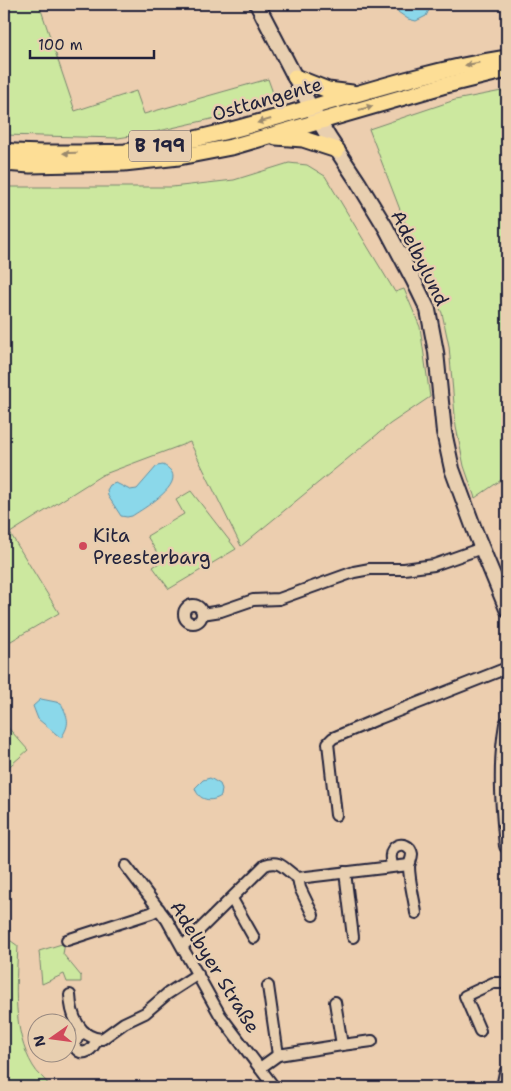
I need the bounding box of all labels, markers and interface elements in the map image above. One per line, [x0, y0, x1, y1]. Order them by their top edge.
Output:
scale bar [30, 28, 154, 60]
text: 100 m [38, 35, 83, 55]
one-way arrow [463, 61, 479, 69]
street label: Osttangente [209, 71, 325, 127]
one-way arrow [358, 103, 373, 111]
one-way arrow [257, 118, 272, 126]
road number: B 199 [129, 130, 191, 162]
one-way arrow [62, 149, 78, 157]
street label: Adelbylund [385, 206, 455, 310]
place label: Kita Preesterbarg [93, 523, 211, 570]
marker: Kita Preesterbarg [77, 540, 89, 552]
street label: Adelbyer Straße [164, 896, 266, 1038]
north arrow [28, 1014, 78, 1064]
text: N [29, 1034, 49, 1049]

